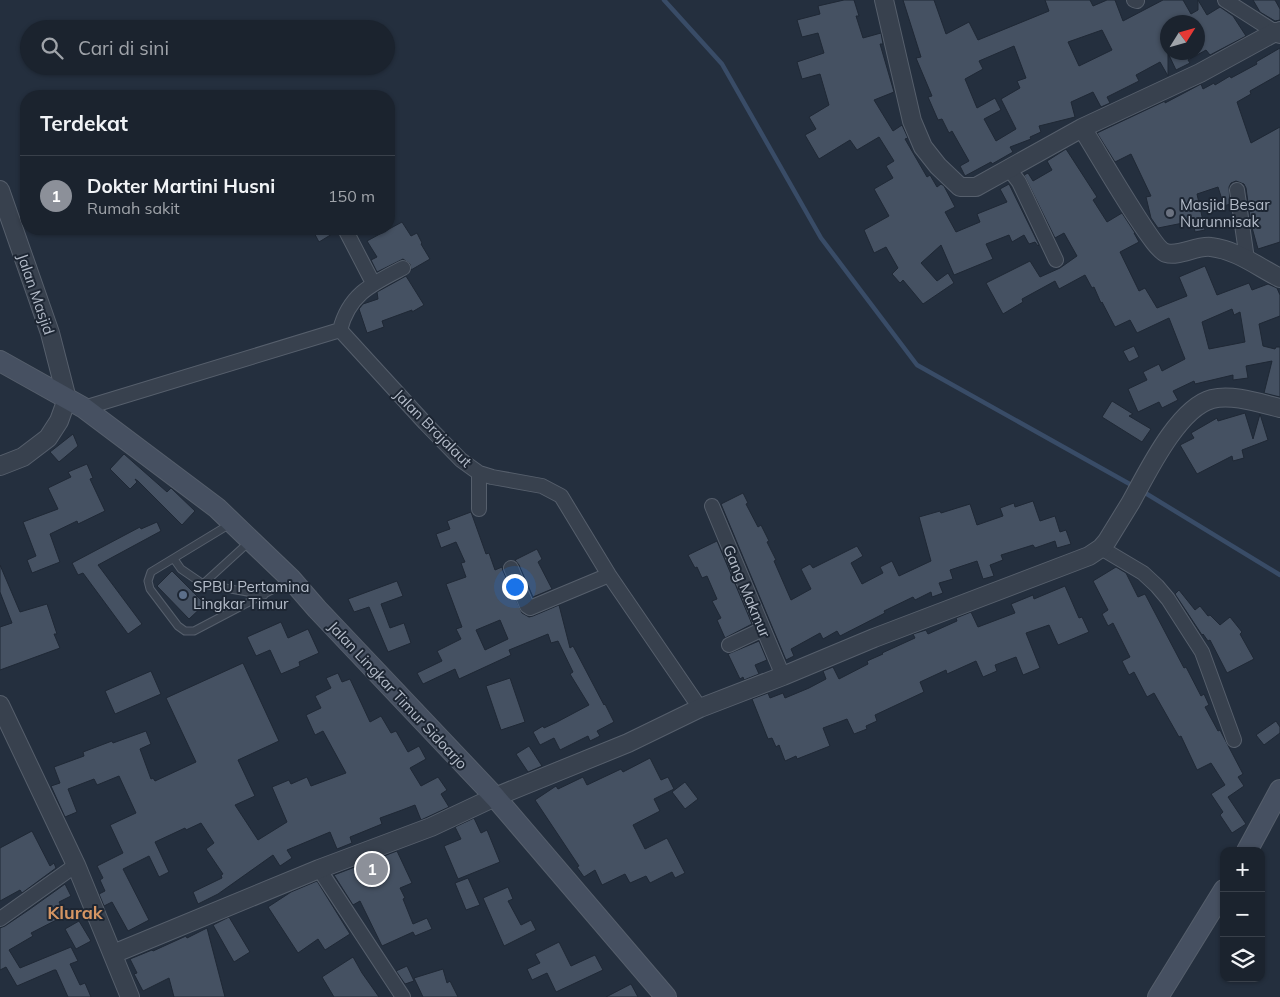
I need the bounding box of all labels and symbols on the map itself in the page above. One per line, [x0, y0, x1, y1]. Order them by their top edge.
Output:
north arrow [1160, 15, 1205, 60]
place label: Masjid Besar Nurunnisak [1180, 195, 1270, 231]
marker: Masjid Besar Nurunnisak [1164, 207, 1176, 219]
street label: Jalan Masjid [13, 251, 59, 337]
street label: Jalan Brajalaut [390, 385, 476, 471]
street label: Gang Makmur [719, 542, 775, 641]
your location [502, 574, 528, 600]
place label: SPBU Pertamina Lingkar Timur [193, 577, 309, 613]
marker: SPBU Pertamina Lingkar Timur [177, 589, 189, 601]
street label: Jalan Lingkar Timur Sidoarjo [324, 617, 472, 773]
pin: 1 [356, 850, 388, 888]
district label: Klurak [47, 901, 104, 924]

